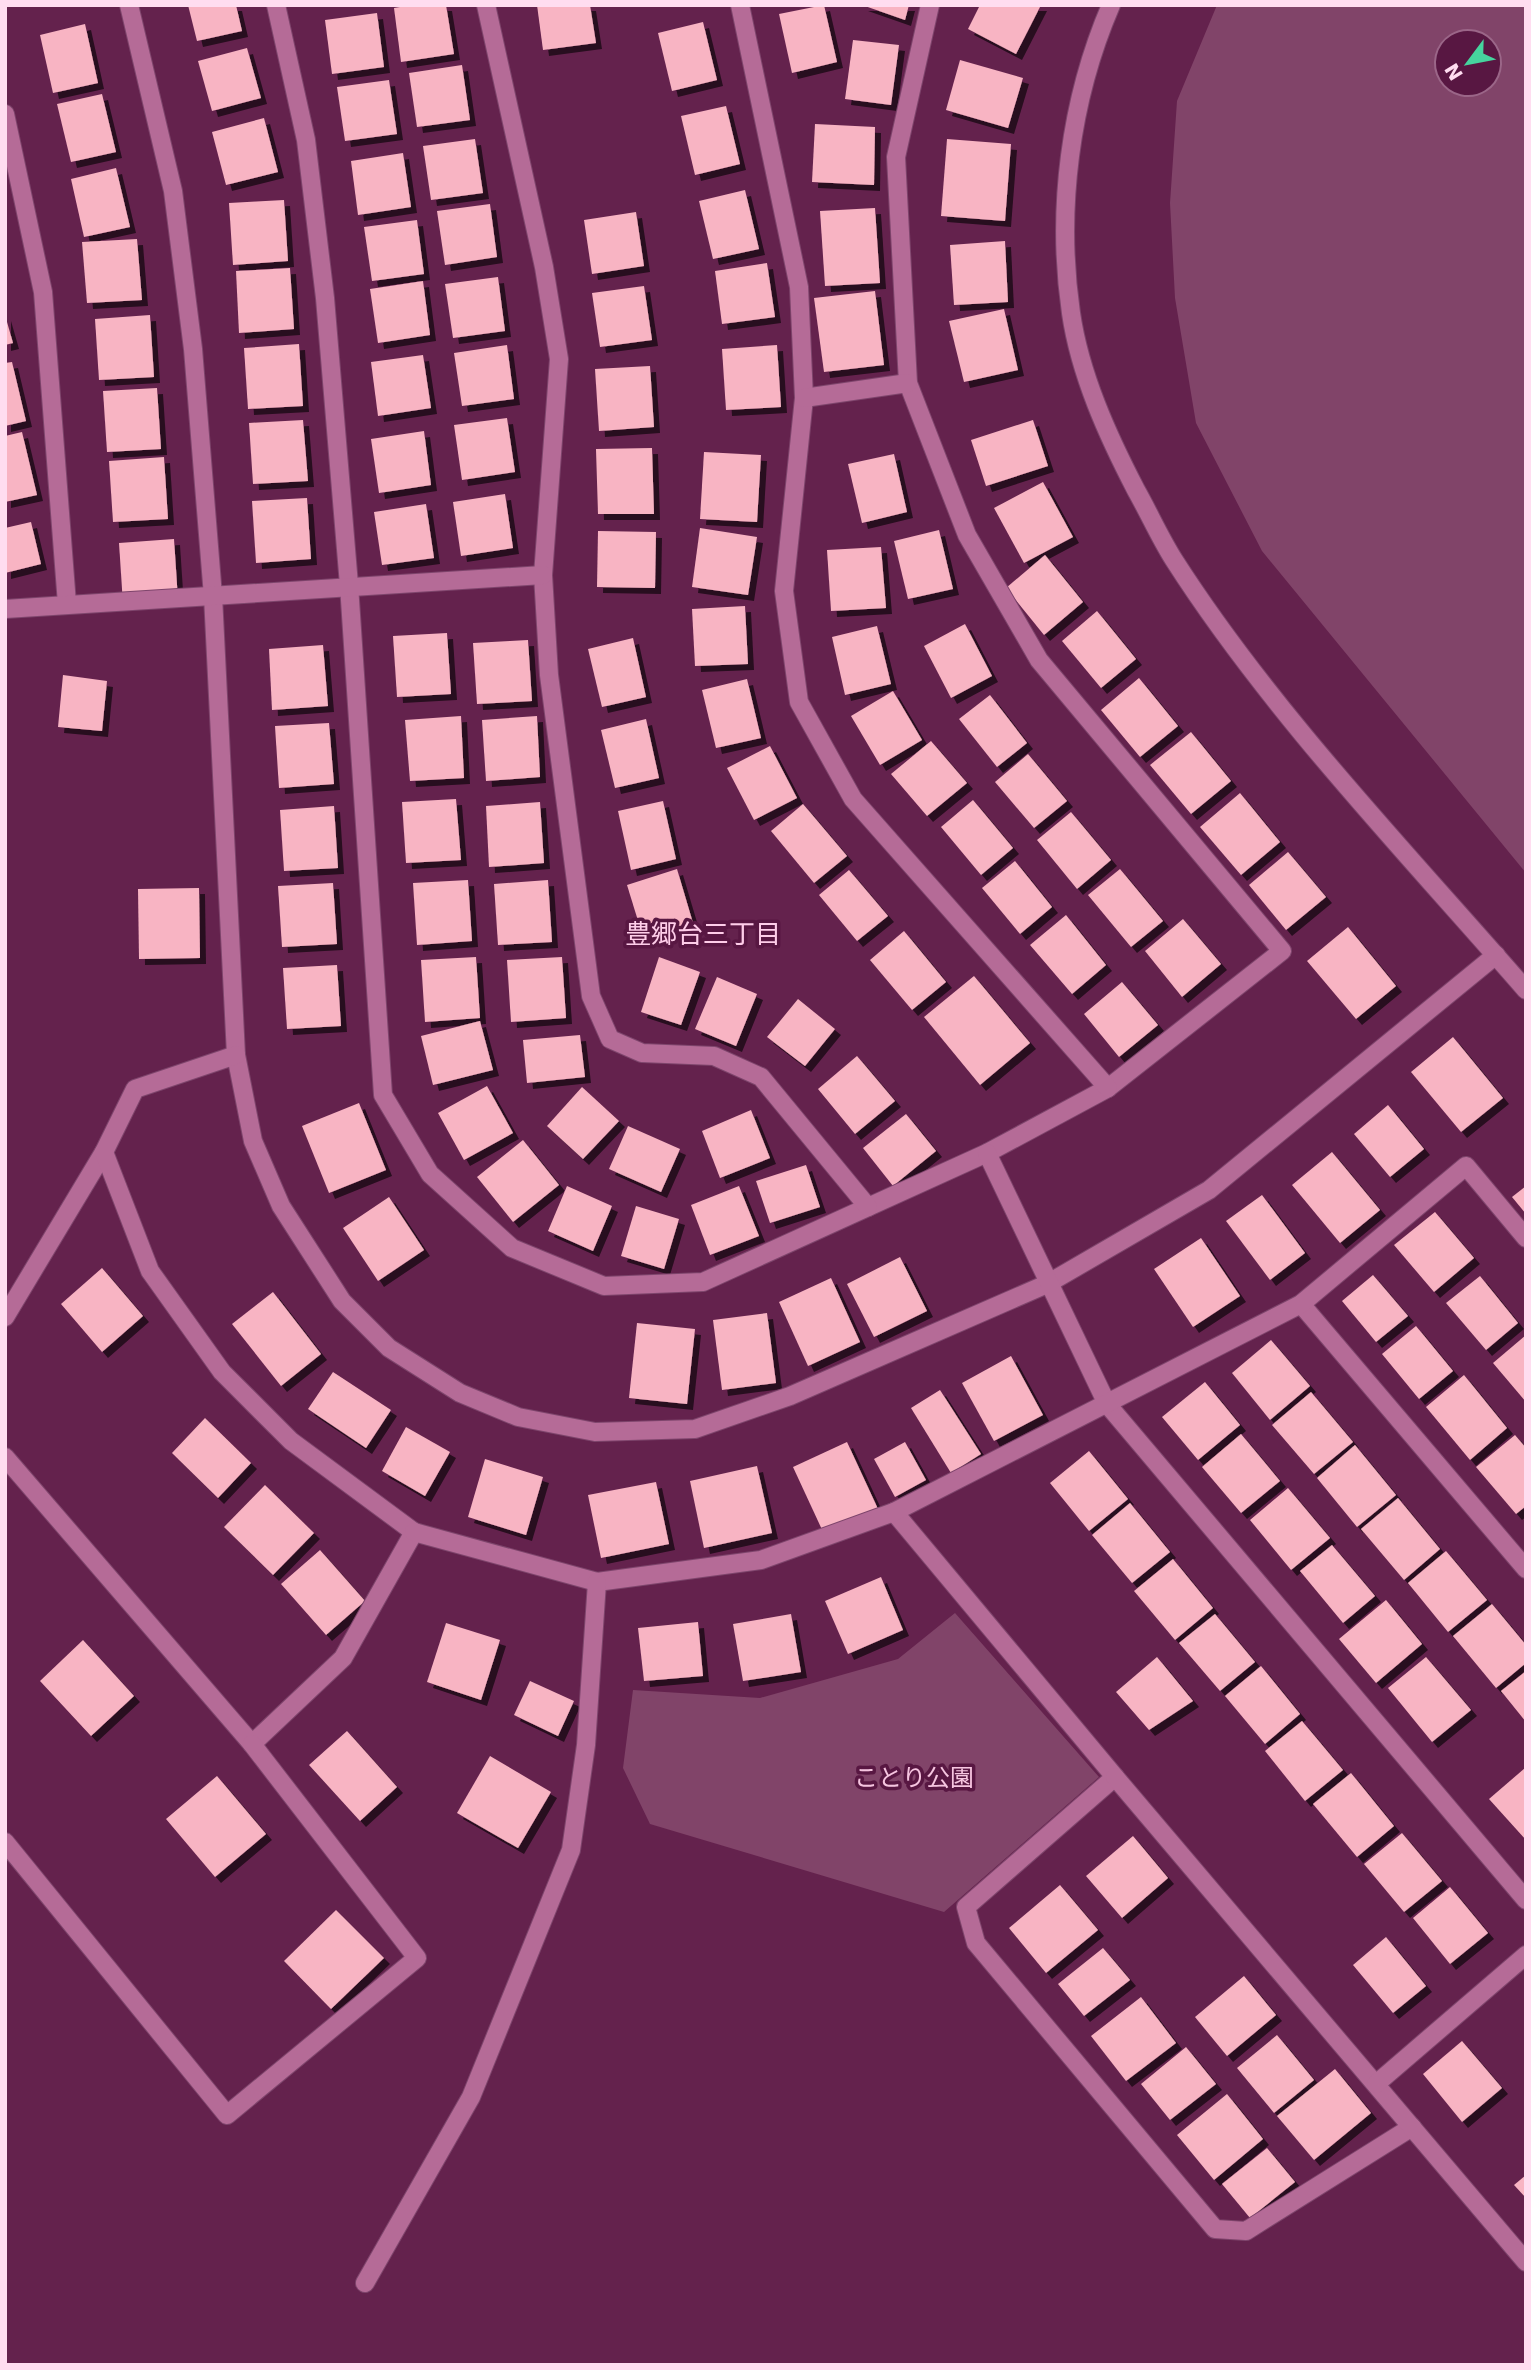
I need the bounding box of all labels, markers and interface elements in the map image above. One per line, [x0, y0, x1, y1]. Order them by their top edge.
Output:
north arrow [1433, 28, 1503, 98]
text: N [1440, 59, 1467, 85]
district label: 豊郷台三丁目 [625, 919, 781, 949]
park label: ことり公園 [854, 1764, 974, 1792]

